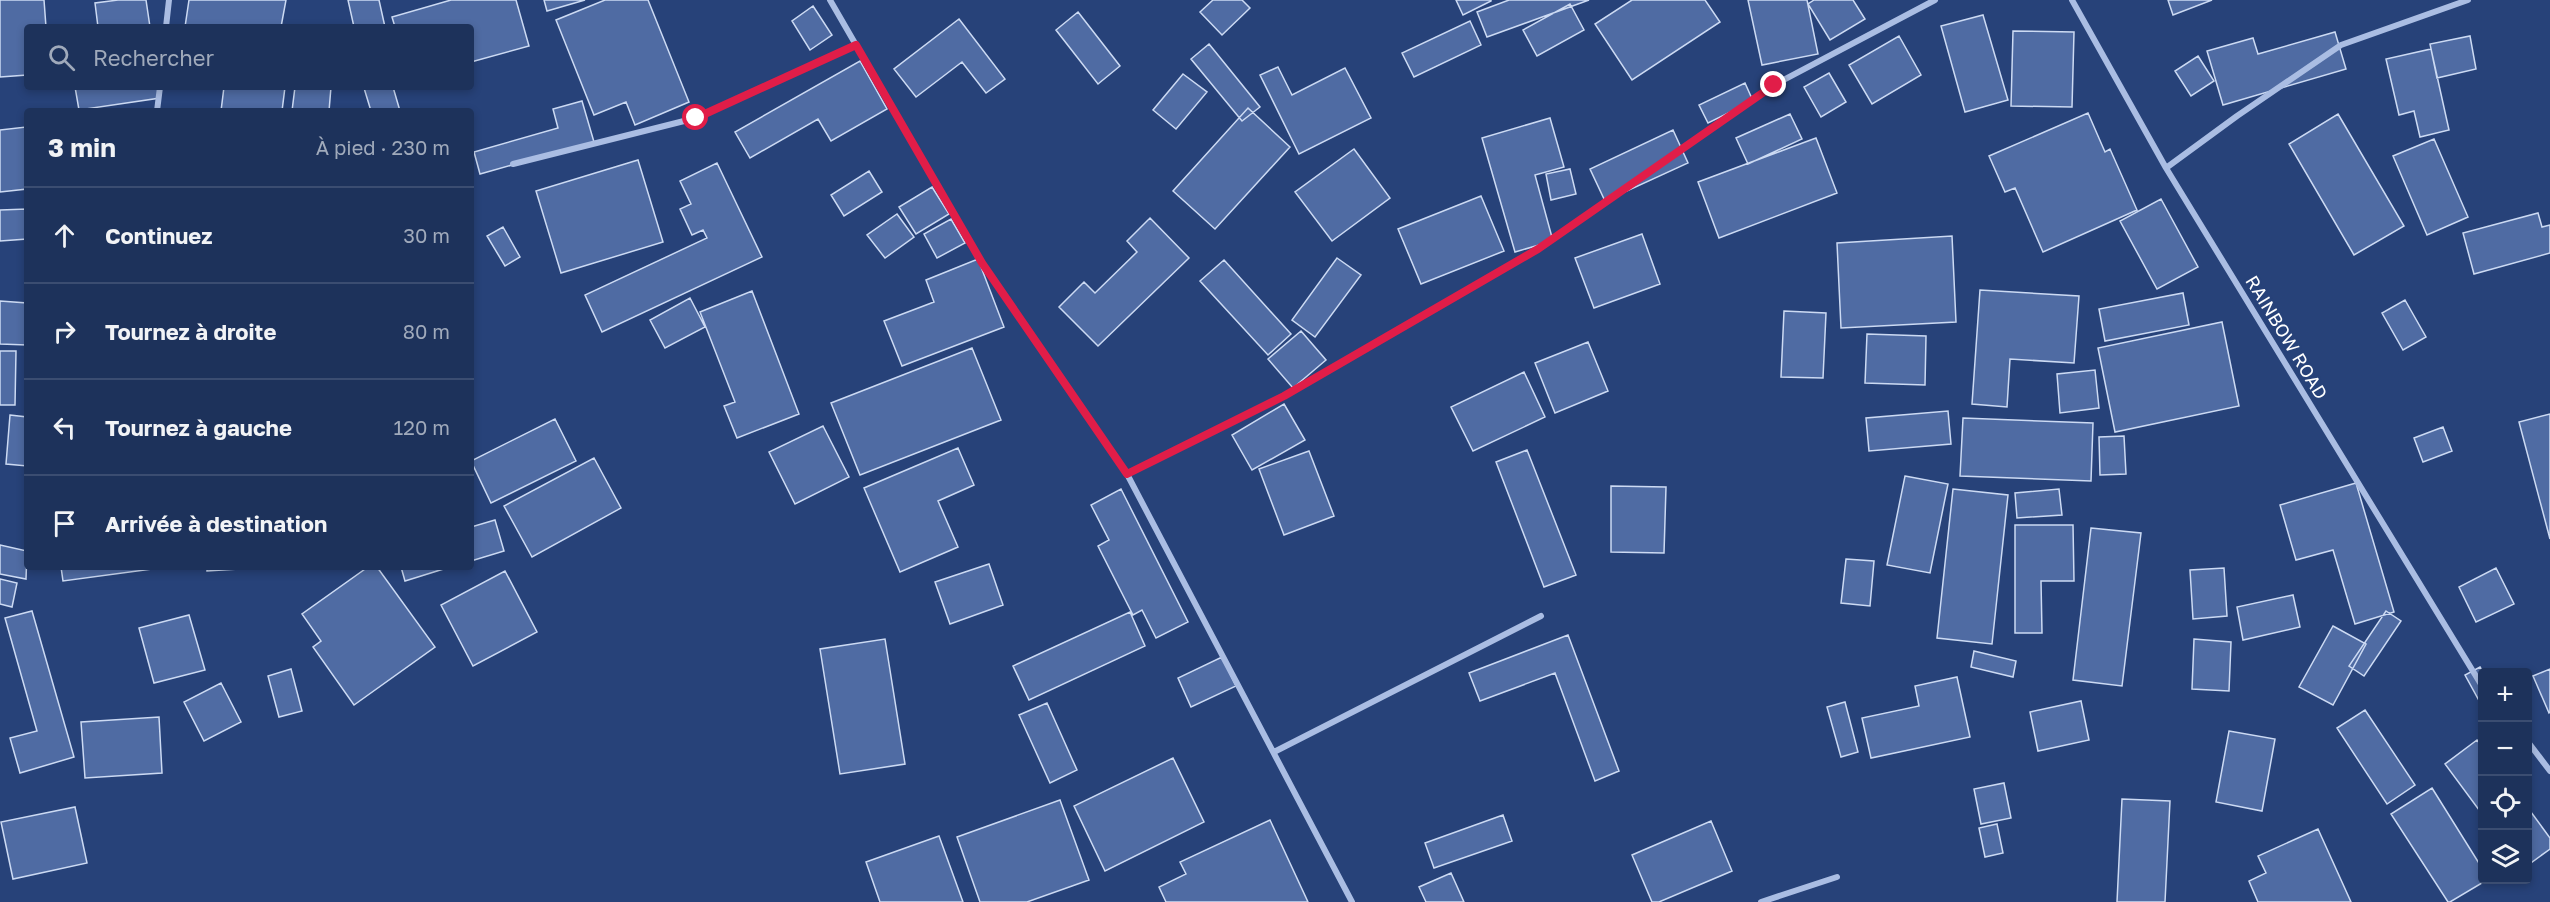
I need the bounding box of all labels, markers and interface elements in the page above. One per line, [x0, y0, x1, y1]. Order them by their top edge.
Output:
search box [24, 24, 474, 90]
icon: search [45, 41, 78, 74]
text: Rechercher [93, 44, 214, 71]
route end [1760, 71, 1786, 97]
route start [682, 104, 708, 130]
text: 3 min [48, 132, 116, 163]
text: À pied · 230 m [316, 135, 450, 159]
icon: ahead [48, 219, 81, 252]
text: Continuez [105, 222, 212, 249]
text: 30 m [403, 223, 450, 247]
street label: RAINBOW ROAD [2241, 271, 2333, 403]
icon: right [48, 315, 81, 348]
text: Tournez à droite [105, 318, 276, 345]
text: 80 m [403, 319, 450, 343]
icon: left [48, 411, 81, 444]
text: Tournez à gauche [105, 414, 292, 441]
text: 120 m [394, 415, 450, 439]
icon: arrive [48, 507, 81, 540]
text: Arrivée à destination [105, 510, 327, 537]
map controls [2478, 668, 2532, 884]
button: + [2478, 668, 2532, 722]
button: − [2478, 722, 2532, 776]
button: locate [2478, 776, 2532, 830]
button: layers [2478, 830, 2532, 884]

